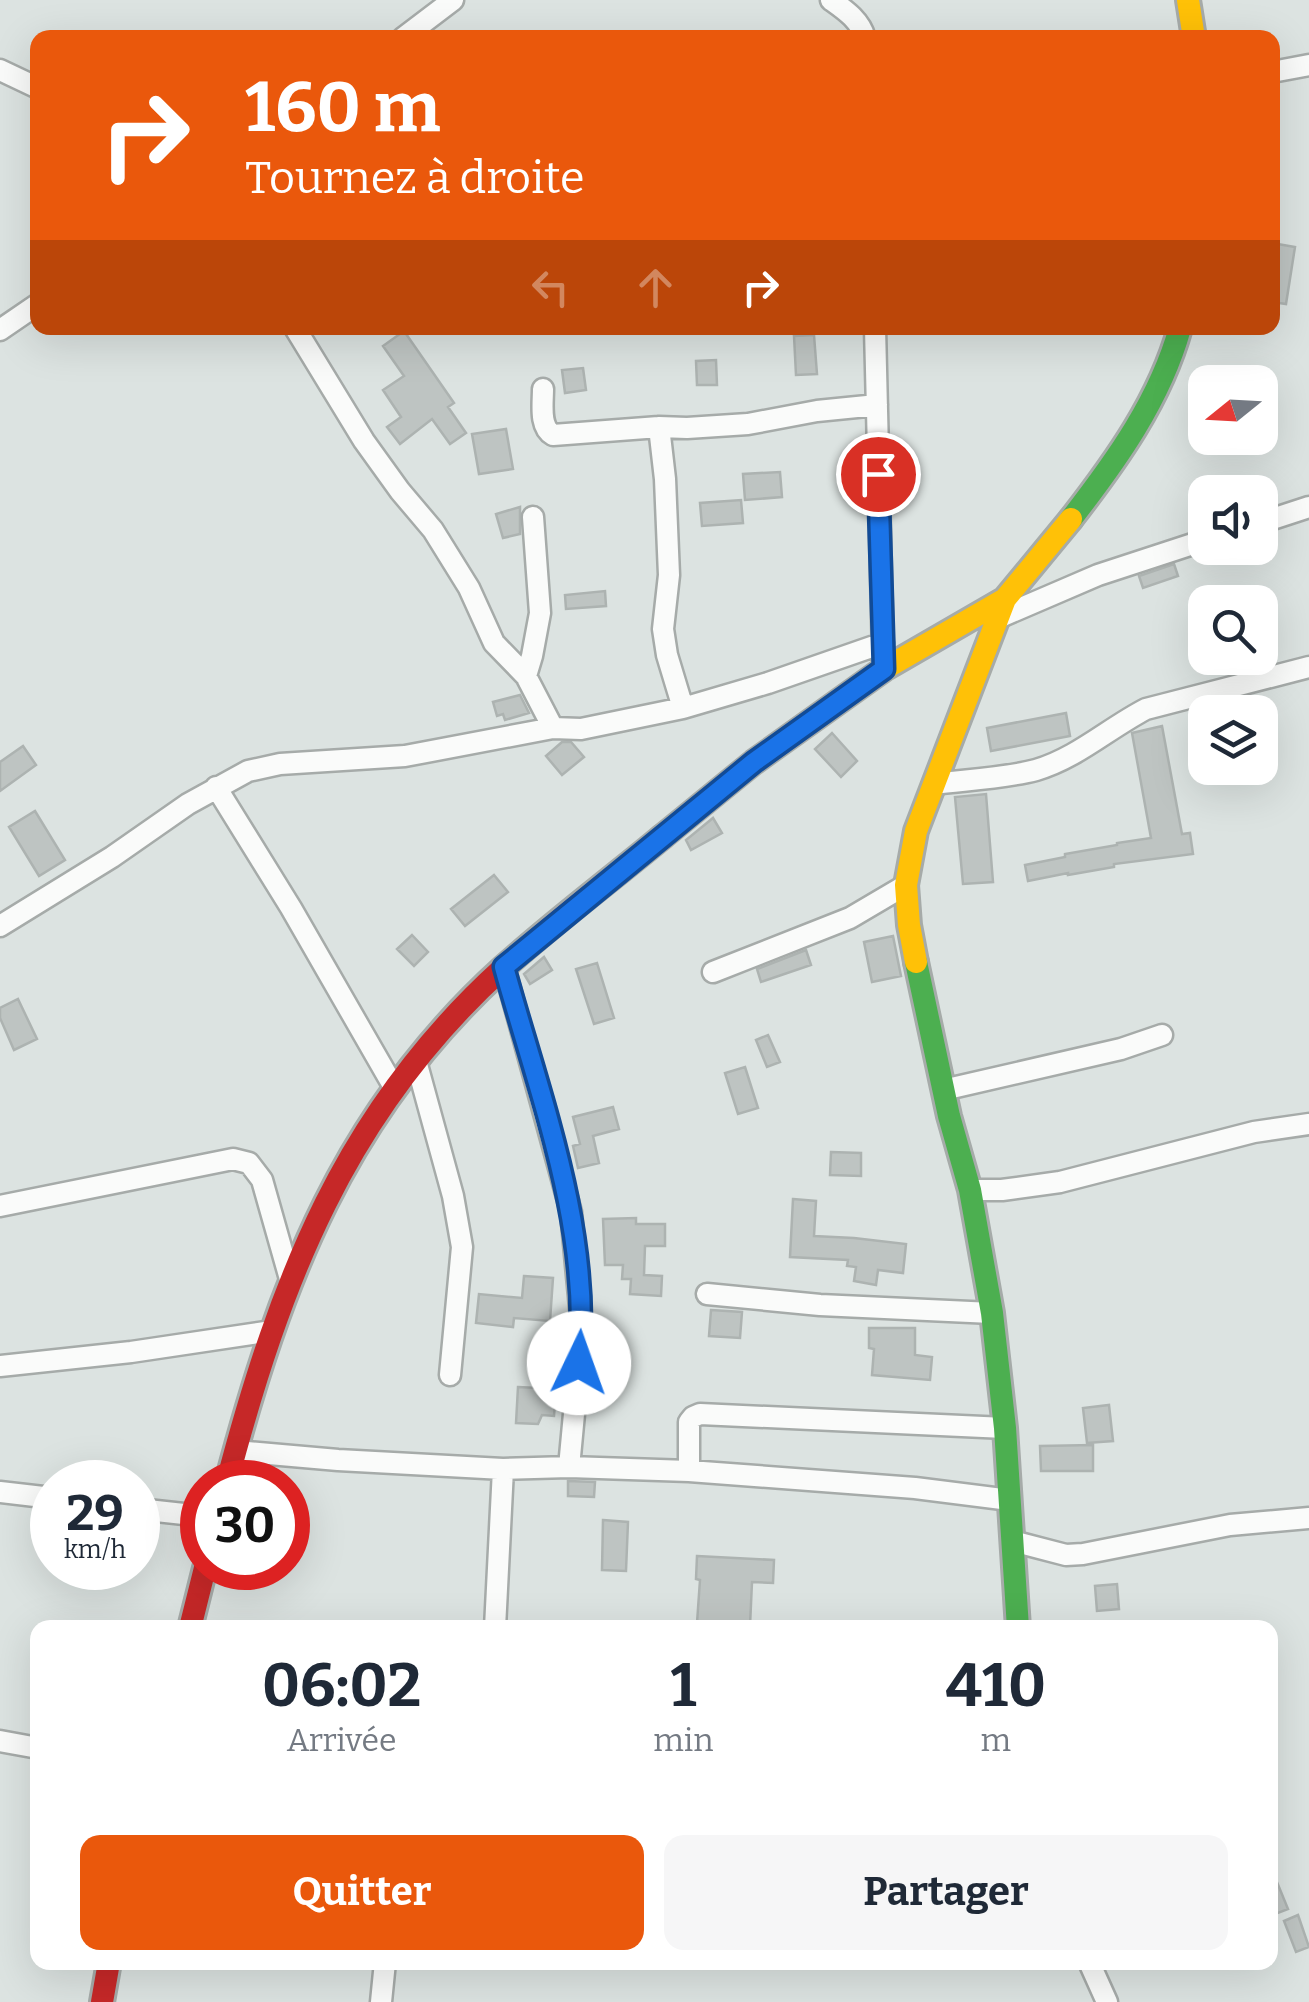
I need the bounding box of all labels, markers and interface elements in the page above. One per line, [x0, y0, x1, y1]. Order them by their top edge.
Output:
text: 160 m [245, 66, 440, 150]
icon: right [80, 70, 210, 200]
text: Tournez à droite [245, 151, 585, 205]
icon: left [523, 260, 578, 315]
icon: ahead [628, 260, 683, 315]
icon: right [733, 260, 788, 315]
north arrow [1188, 365, 1278, 455]
map controls [1188, 365, 1278, 785]
pin [836, 432, 921, 517]
icon: arrive [851, 447, 906, 502]
button: sound [1188, 475, 1278, 565]
button: search [1188, 585, 1278, 675]
button: layers [1188, 695, 1278, 785]
position arrow [527, 1311, 631, 1415]
speed limit sign: 30 [180, 1460, 310, 1590]
text: 29 [66, 1483, 124, 1543]
text: km/h [64, 1535, 126, 1565]
text: 06:02 [262, 1650, 421, 1722]
text: 1 [670, 1650, 696, 1722]
text: 410 [946, 1650, 1046, 1722]
text: Arrivée [287, 1721, 397, 1759]
text: min [653, 1721, 714, 1759]
text: m [981, 1721, 1011, 1759]
button: Quitter [80, 1835, 644, 1950]
button: Partager [664, 1835, 1228, 1950]

